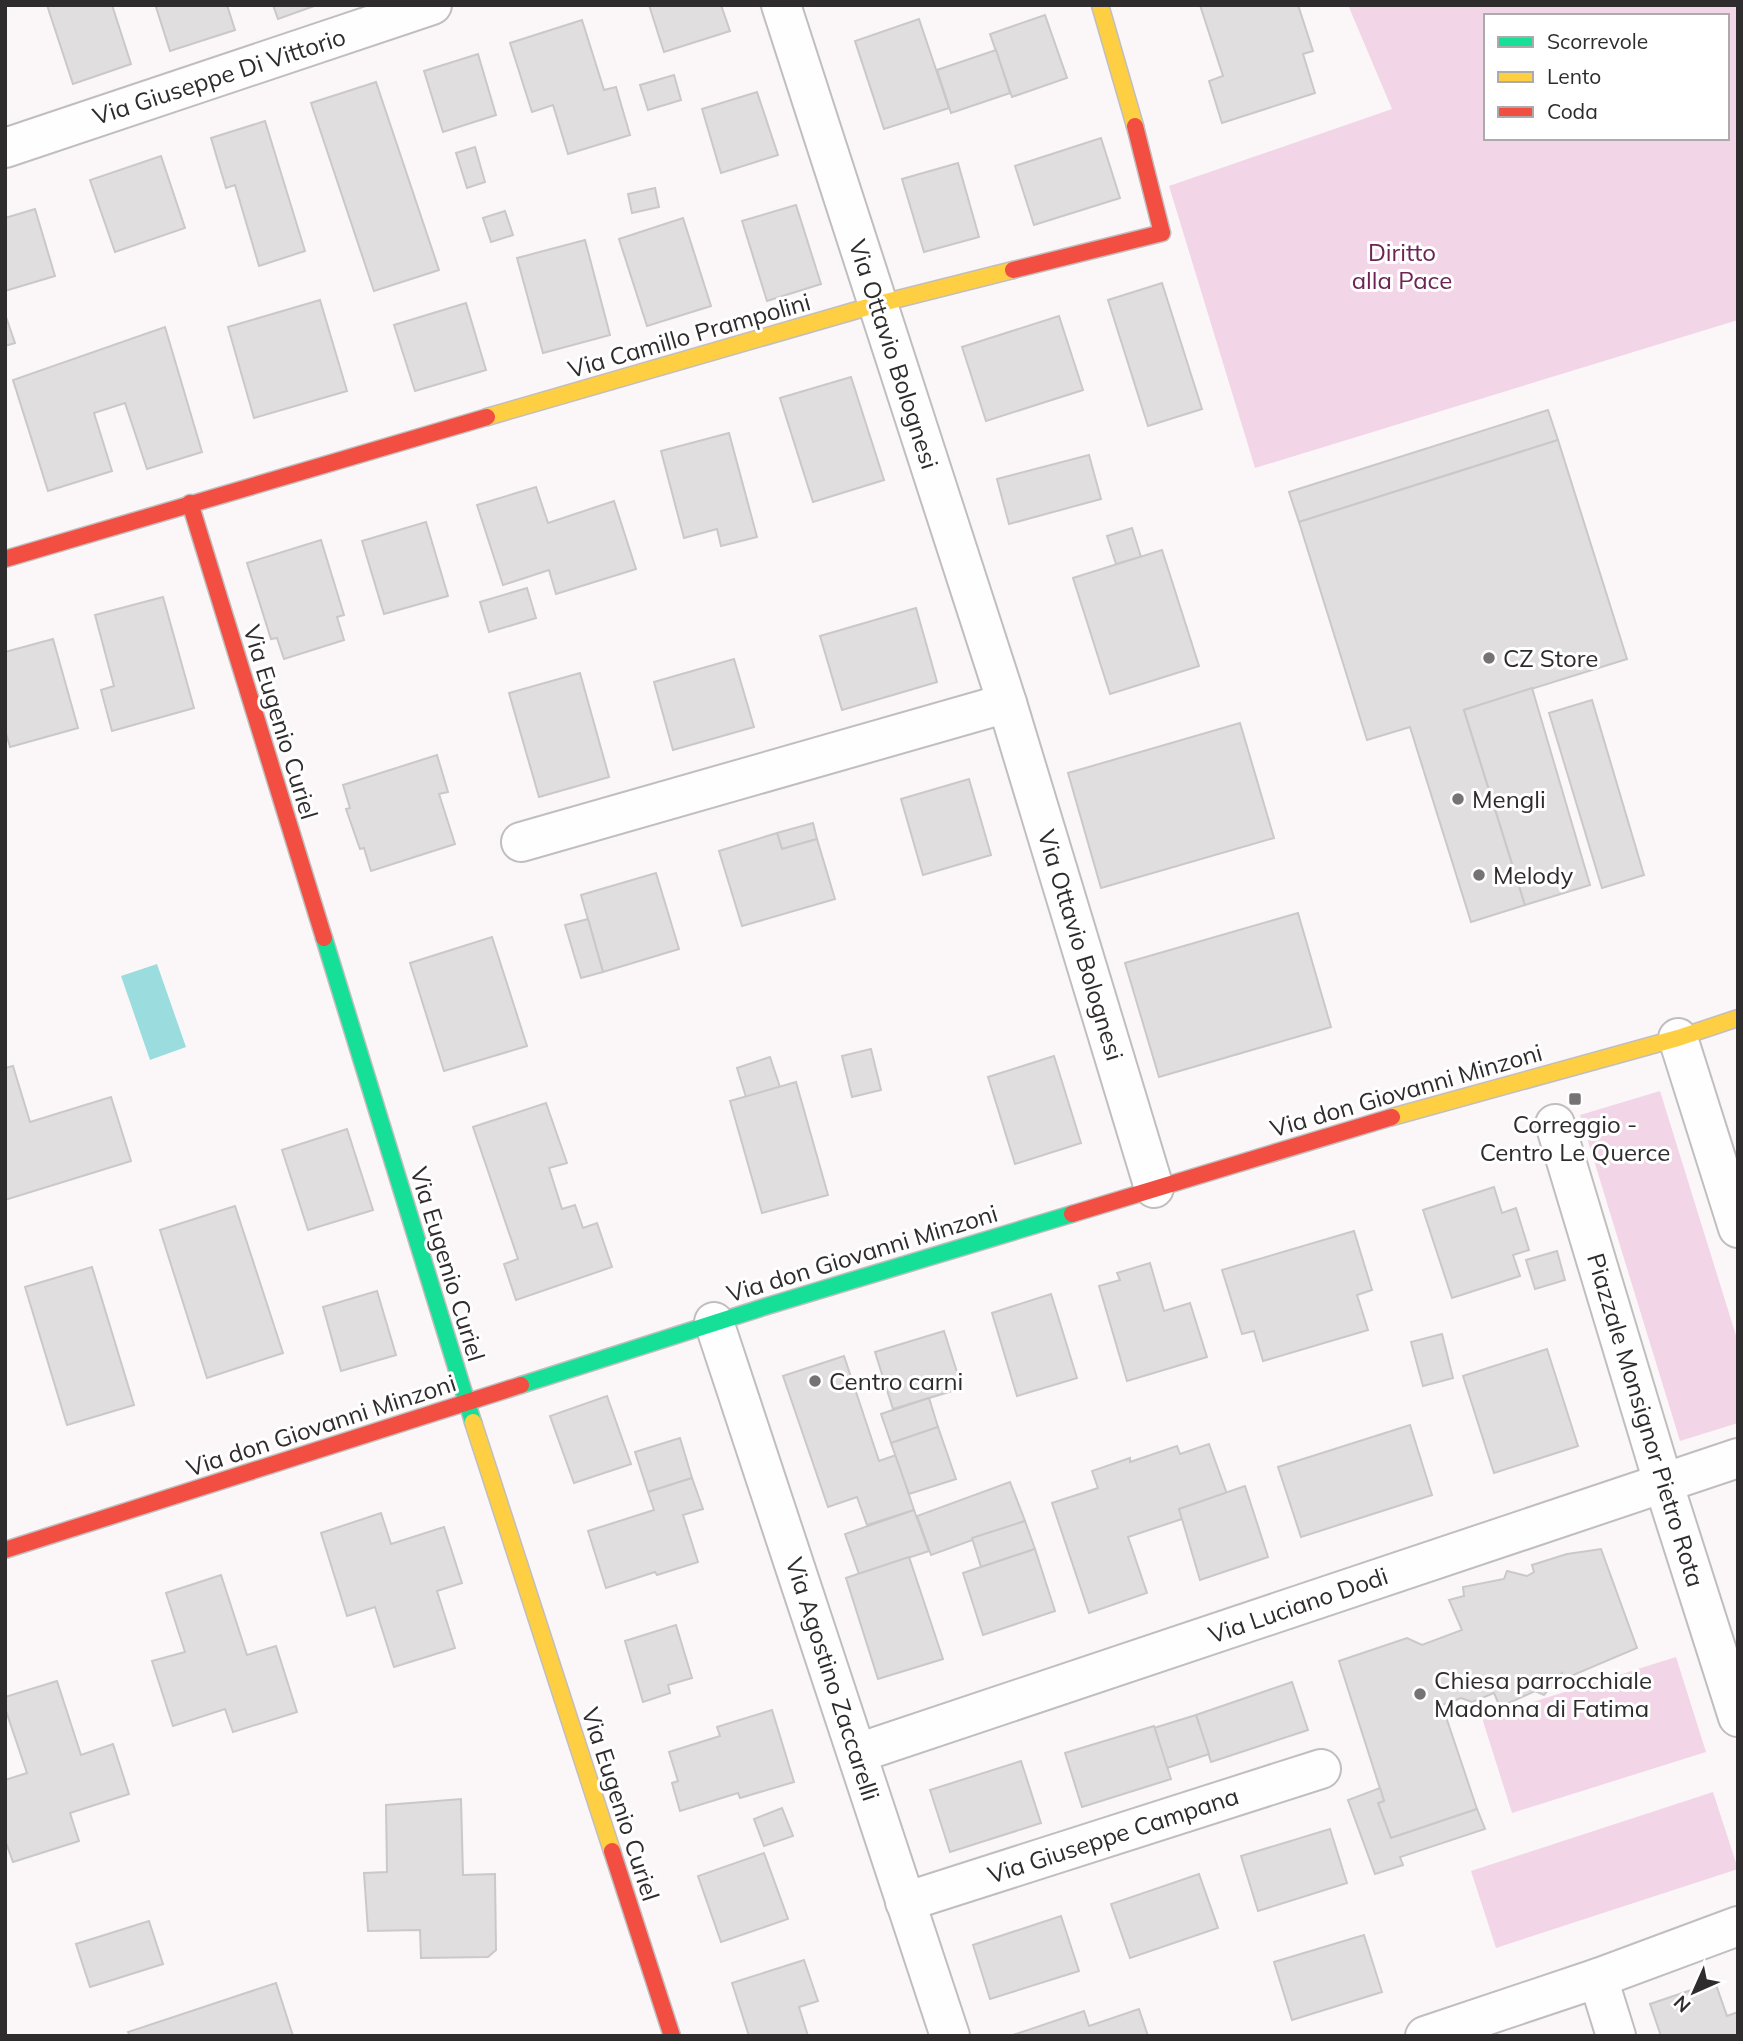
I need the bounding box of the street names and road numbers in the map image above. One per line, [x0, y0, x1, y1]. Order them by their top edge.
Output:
street label: Via Giuseppe Di Vittorio [89, 21, 349, 131]
street label: Via Ottavio Bolognesi [843, 235, 945, 473]
street label: Via Camillo Prampolini [564, 286, 814, 384]
street label: Via Eugenio Curiel [237, 621, 325, 823]
street label: Via Ottavio Bolognesi [1032, 826, 1130, 1064]
street label: Via don Giovanni Minzoni [1267, 1037, 1545, 1143]
street label: Via Eugenio Curiel [404, 1163, 492, 1365]
street label: Via don Giovanni Minzoni [723, 1198, 1001, 1308]
street label: Piazzale Monsignor Pietro Rota [1581, 1250, 1711, 1590]
street label: Via don Giovanni Minzoni [183, 1367, 459, 1483]
street label: Via Agostino Zaccarelli [780, 1554, 886, 1804]
street label: Via Luciano Dodi [1204, 1560, 1392, 1650]
street label: Via Eugenio Curiel [576, 1704, 666, 1904]
street label: Via Giuseppe Campana [984, 1780, 1242, 1890]

